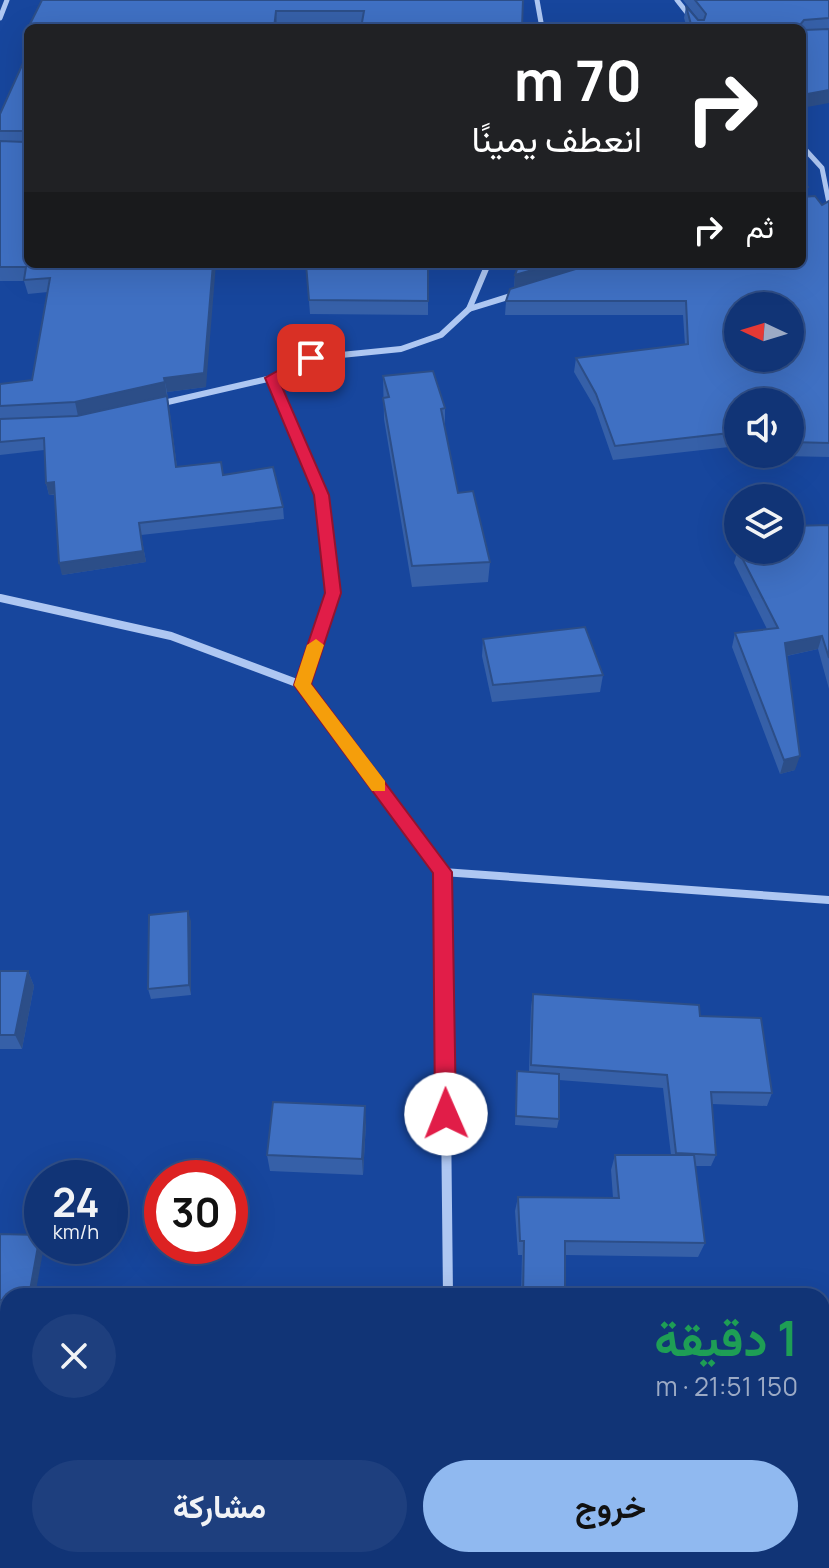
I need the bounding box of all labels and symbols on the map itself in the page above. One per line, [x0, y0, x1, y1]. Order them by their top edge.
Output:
north arrow [724, 292, 804, 372]
pin [277, 324, 345, 392]
position arrow [404, 1072, 488, 1156]
speed limit sign: 30 [144, 1160, 248, 1264]

